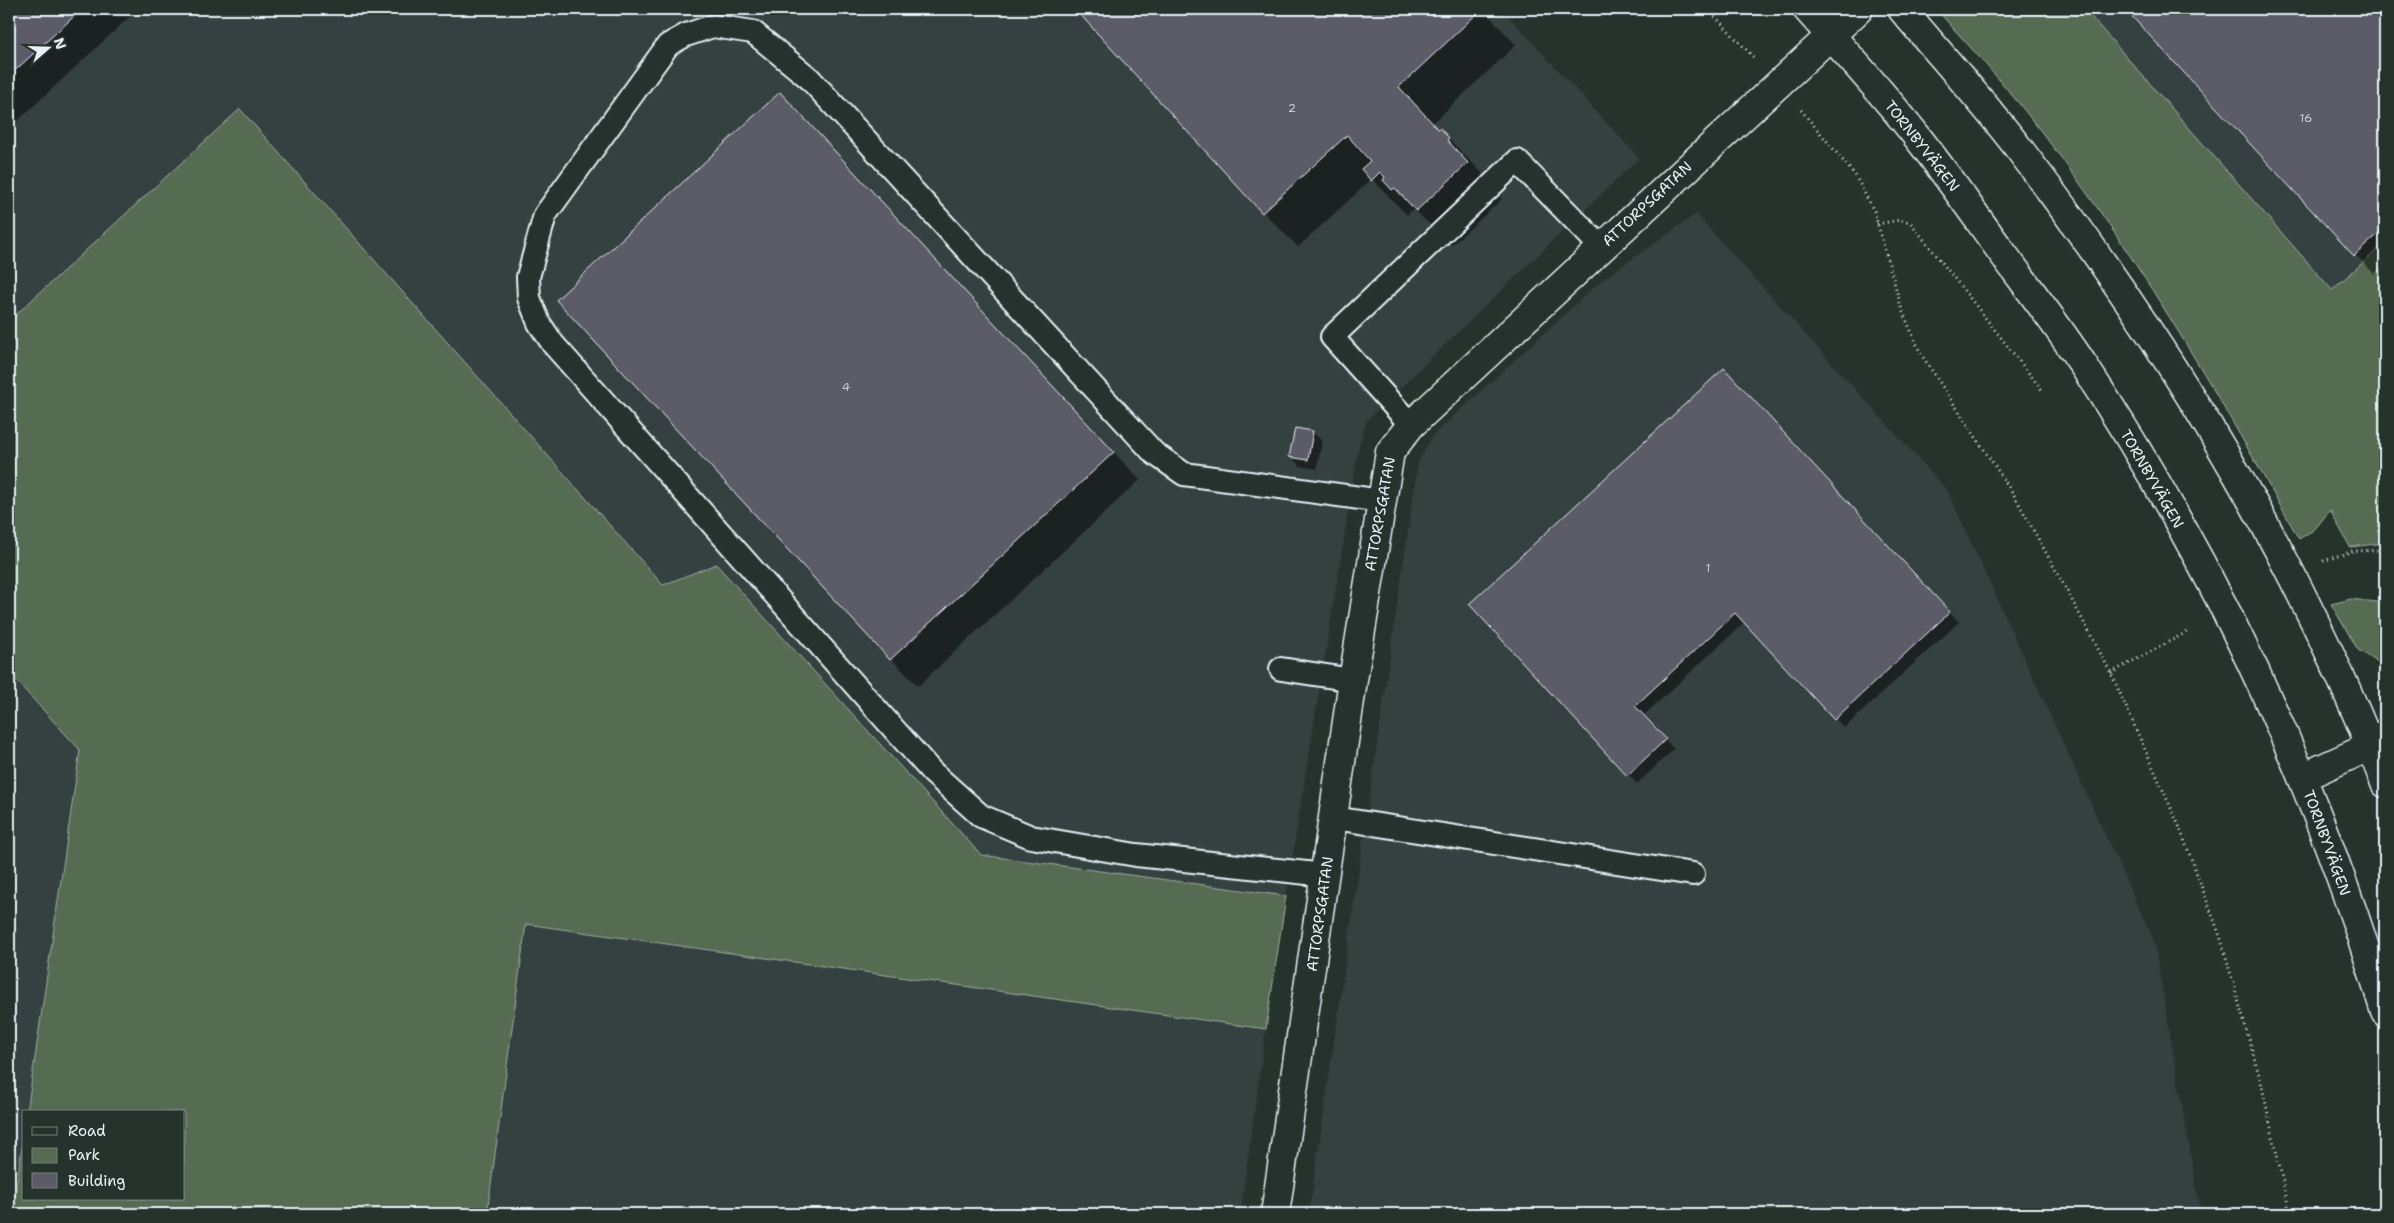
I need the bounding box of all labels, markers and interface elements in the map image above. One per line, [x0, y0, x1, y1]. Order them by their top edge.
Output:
north arrow [22, 22, 72, 72]
text: N [50, 35, 71, 52]
street label: TORNBYVÄGEN [1880, 96, 1964, 196]
house number: 2 [1288, 100, 1296, 116]
house number: 16 [2299, 110, 2313, 126]
street label: ATTORPSGATAN [1598, 157, 1696, 251]
house number: 4 [842, 379, 850, 395]
street label: TORNBYVÄGEN [2116, 426, 2188, 532]
street label: ATTORPSGATAN [1360, 455, 1400, 573]
house number: 1 [1705, 560, 1711, 576]
street label: TORNBYVÄGEN [2299, 787, 2355, 899]
street label: ATTORPSGATAN [1302, 855, 1338, 973]
legend [22, 1110, 185, 1200]
text: Road [68, 1121, 106, 1141]
text: Park [68, 1145, 100, 1165]
text: Building [68, 1171, 125, 1191]

